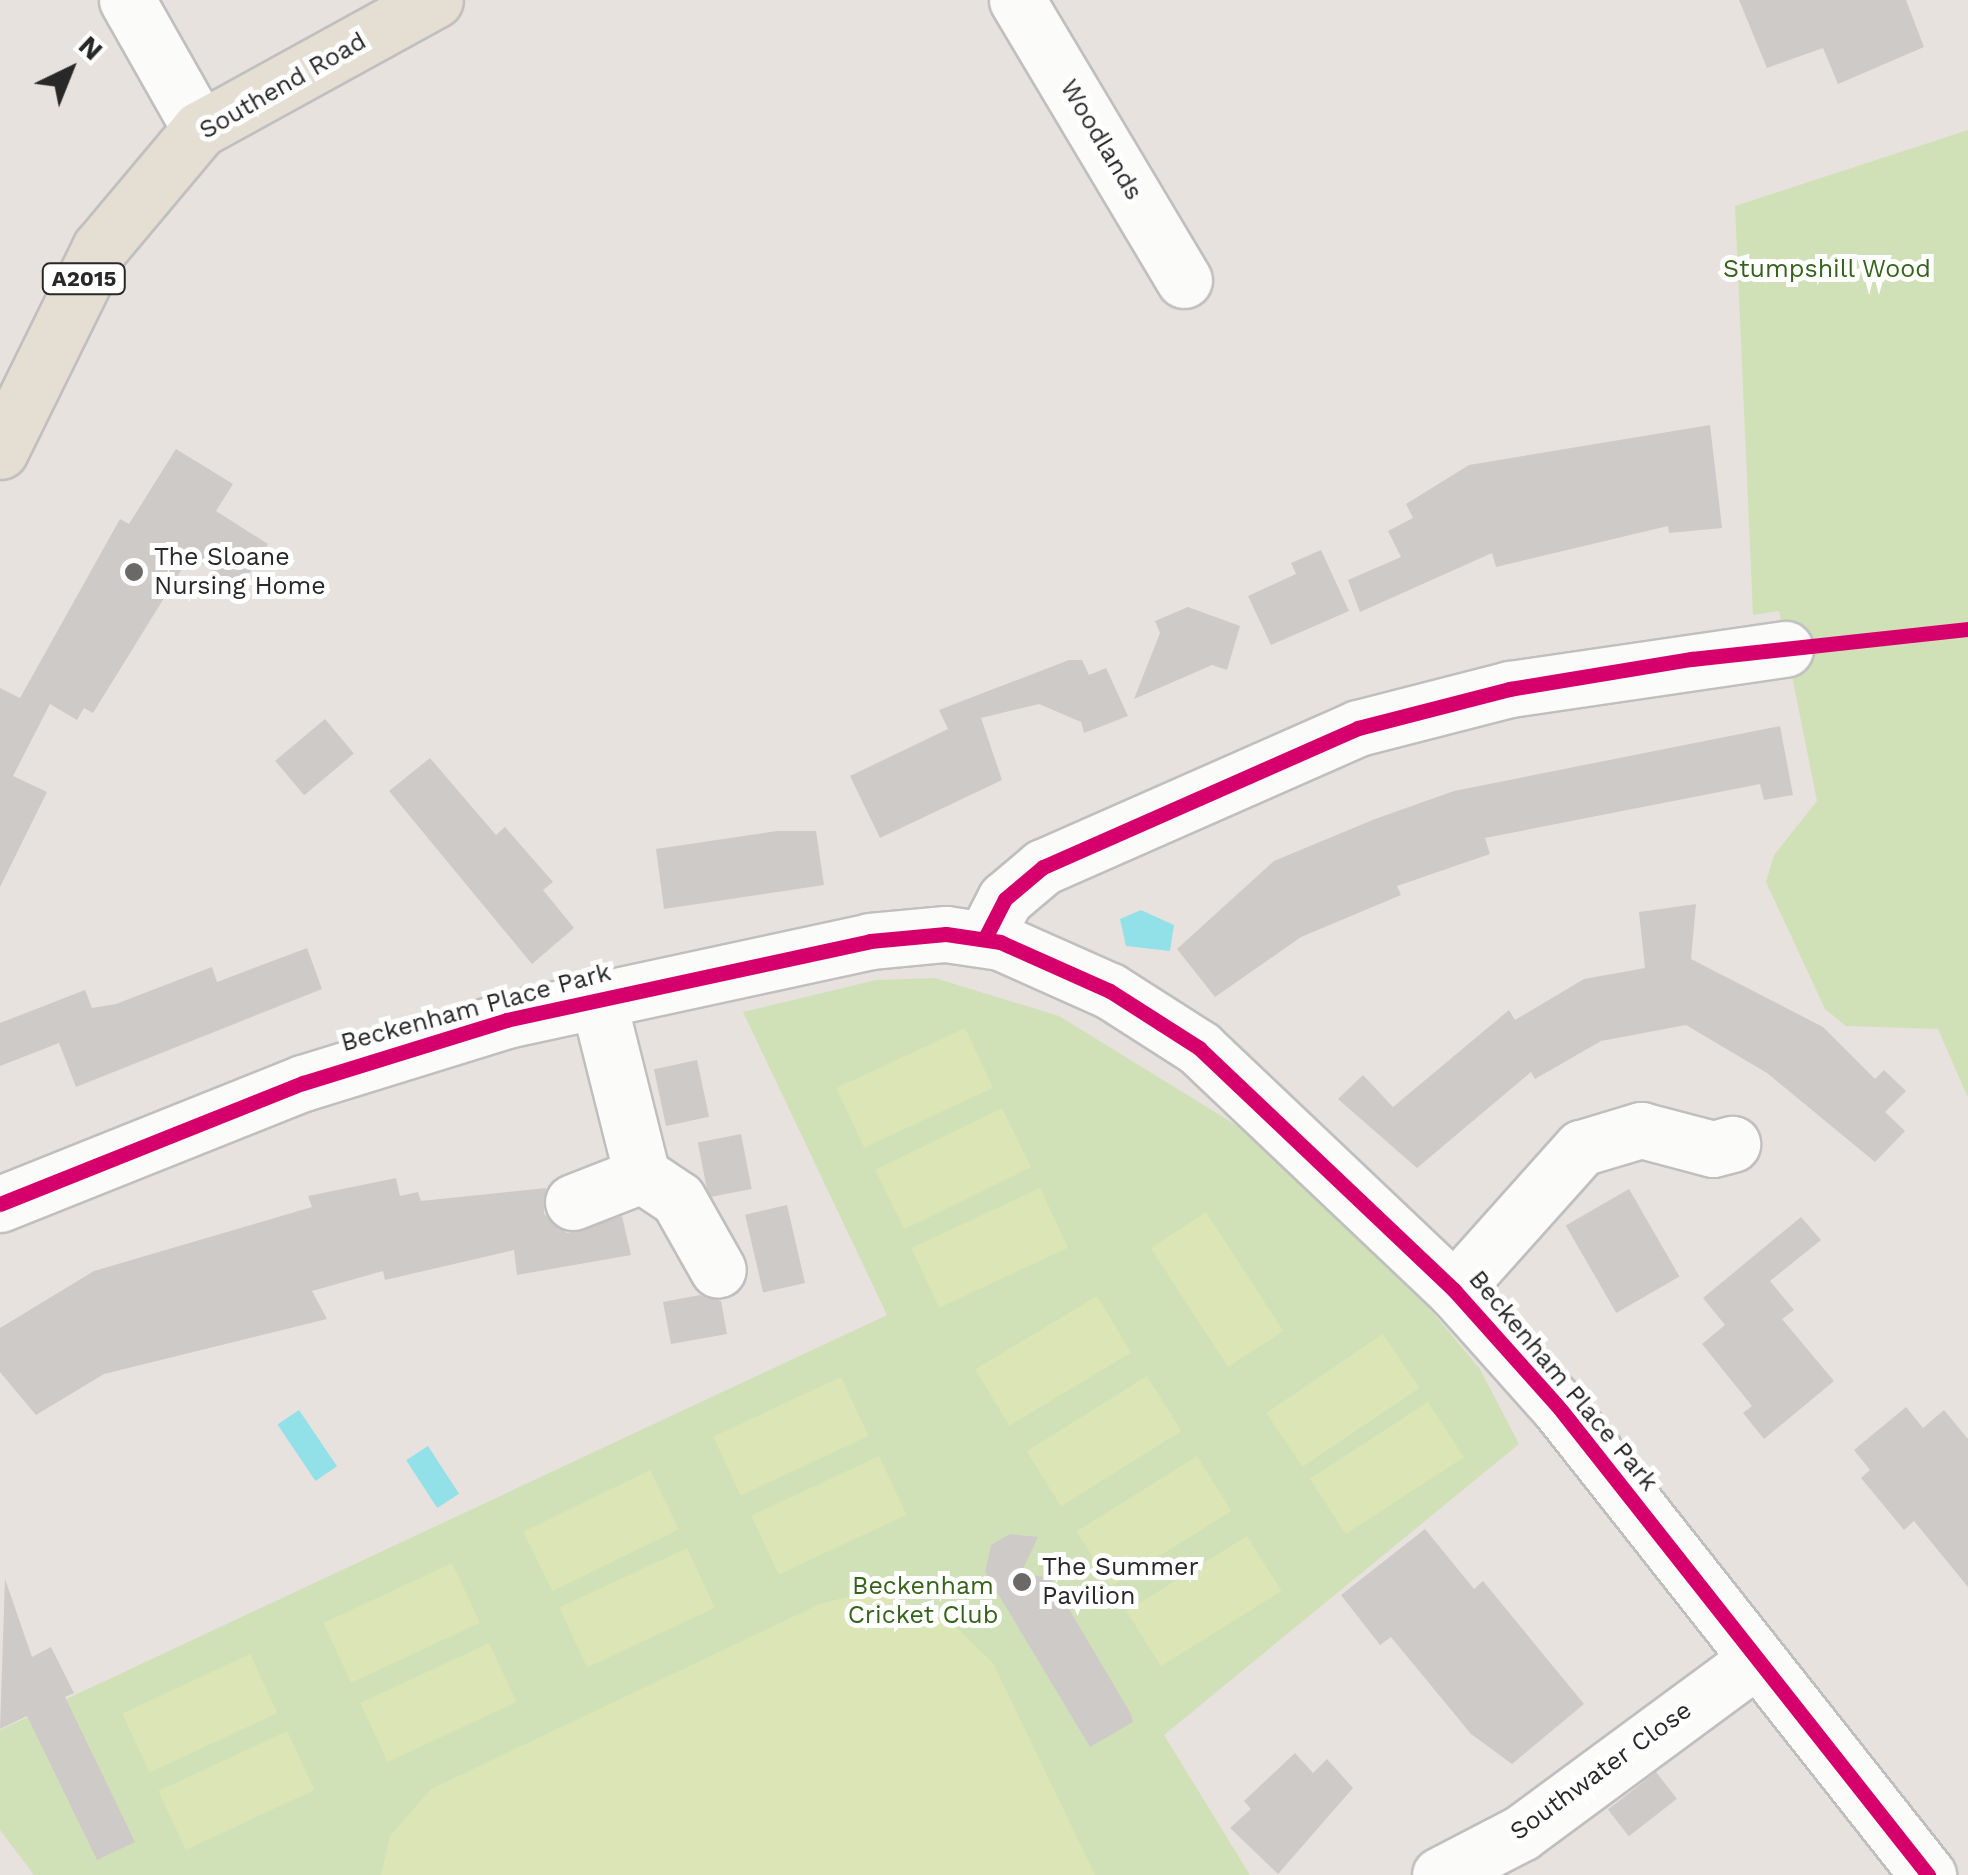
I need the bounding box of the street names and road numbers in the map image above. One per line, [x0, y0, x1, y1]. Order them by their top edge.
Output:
street label: Southend Road [194, 26, 372, 146]
street label: Woodlands [1053, 74, 1149, 206]
road number: A2015 [42, 262, 126, 296]
street label: Beckenham Place Park [338, 958, 614, 1058]
street label: Beckenham Place Park [1462, 1265, 1664, 1497]
street label: Southwater Close [1504, 1695, 1698, 1847]

